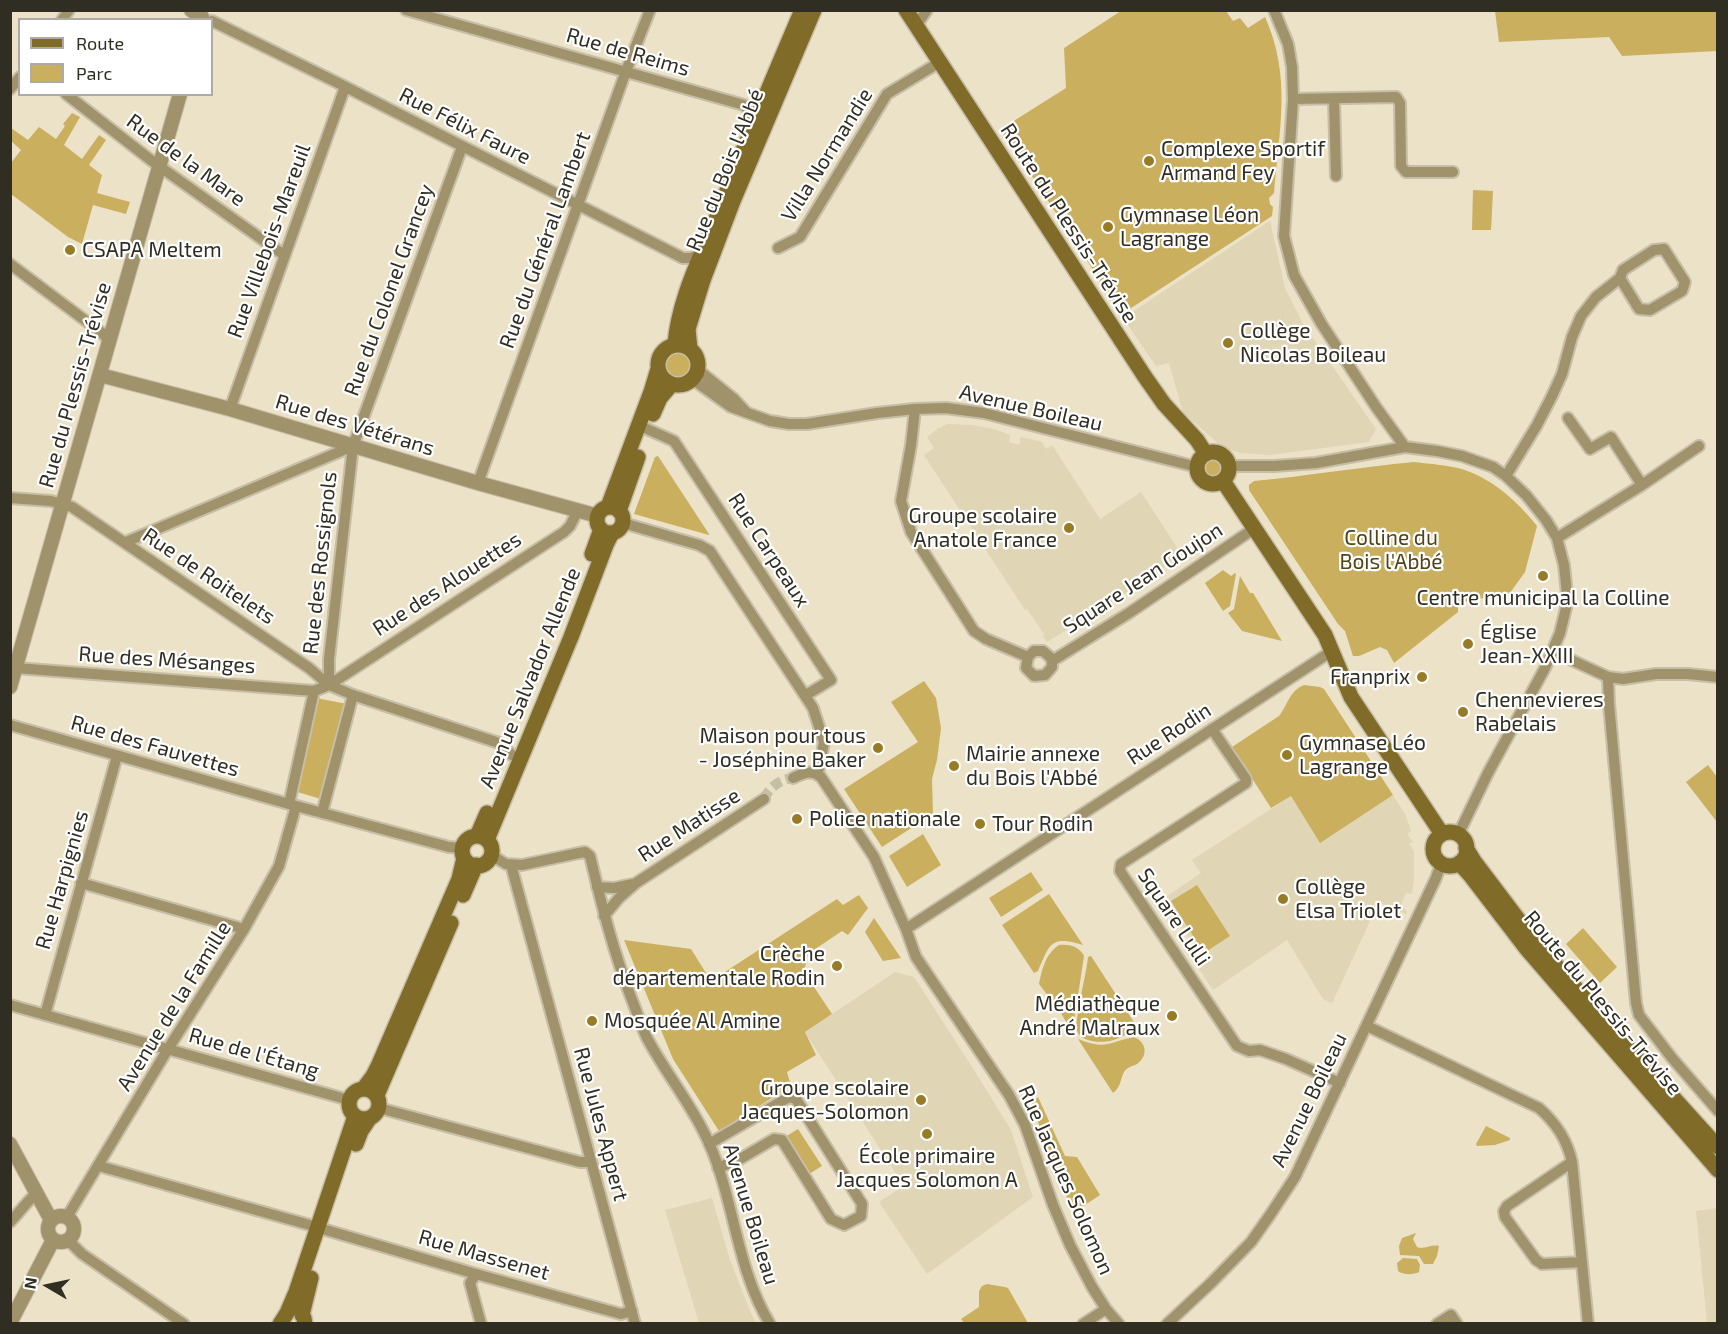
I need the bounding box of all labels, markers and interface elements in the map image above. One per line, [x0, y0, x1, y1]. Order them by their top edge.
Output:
legend [18, 18, 213, 96]
street label: Rue de Reims [563, 22, 693, 82]
text: Route [76, 32, 124, 54]
text: Parc [76, 62, 112, 84]
street label: Rue Félix Faure [395, 82, 535, 170]
street label: Villa Normandie [776, 84, 878, 226]
street label: Rue du Bois l'Abbé [681, 85, 769, 255]
street label: Rue de la Mare [122, 108, 250, 212]
street label: Route du Plessis-Trévise [995, 119, 1143, 327]
street label: Rue du Général Lambert [494, 128, 596, 352]
place label: Complexe Sportif Armand Fey [1161, 136, 1325, 186]
street label: Rue Villebois-Mareuil [222, 141, 316, 341]
marker: Complexe Sportif Armand Fey [1142, 154, 1156, 168]
street label: Rue du Colonel Grancey [339, 181, 439, 399]
place label: Gymnase Léon Lagrange [1120, 202, 1259, 252]
marker: Gymnase Léon Lagrange [1101, 220, 1115, 234]
place label: CSAPA Meltem [82, 237, 222, 263]
marker: CSAPA Meltem [63, 243, 77, 257]
street label: Rue du Plessis-Trévise [34, 279, 116, 491]
place label: Collège Nicolas Boileau [1240, 318, 1386, 368]
marker: Collège Nicolas Boileau [1221, 336, 1235, 350]
street label: Avenue Boileau [957, 379, 1105, 437]
street label: Rue des Vétérans [272, 389, 438, 461]
street label: Rue des Rossignols [298, 470, 342, 656]
street label: Rue Carpeaux [723, 488, 815, 612]
place label: Groupe scolaire Anatole France [909, 503, 1057, 553]
street label: Square Jean Goujon [1059, 517, 1227, 639]
marker: Groupe scolaire Anatole France [1062, 521, 1076, 535]
street label: Rue de Roitelets [138, 522, 280, 630]
park label: Colline du Bois l'Abbé [1339, 525, 1443, 575]
street label: Rue des Alouettes [368, 527, 526, 641]
street label: Avenue Salvador Allende [474, 564, 586, 792]
marker: Centre municipal la Colline [1536, 569, 1550, 583]
place label: Centre municipal la Colline [1417, 585, 1669, 611]
place label: Église Jean-XXIII [1480, 619, 1573, 669]
marker: Église Jean-XXIII [1461, 637, 1475, 651]
street label: Rue des Mésanges [78, 641, 256, 679]
place label: Franprix [1330, 664, 1410, 690]
marker: Franprix [1415, 670, 1429, 684]
place label: Chennevieres Rabelais [1475, 687, 1604, 737]
street label: Rue Rodin [1122, 698, 1216, 770]
marker: Chennevieres Rabelais [1456, 705, 1470, 719]
street label: Rue des Fauvettes [68, 710, 242, 782]
place label: Maison pour tous - Joséphine Baker [699, 723, 866, 773]
place label: Gymnase Léo Lagrange [1299, 730, 1426, 780]
marker: Maison pour tous - Joséphine Baker [871, 741, 885, 755]
place label: Mairie annexe du Bois l'Abbé [966, 741, 1100, 791]
marker: Gymnase Léo Lagrange [1280, 748, 1294, 762]
marker: Mairie annexe du Bois l'Abbé [947, 759, 961, 773]
street label: Rue Matisse [633, 783, 745, 867]
place label: Police nationale [809, 806, 961, 832]
street label: Rue Harpignies [30, 808, 94, 952]
place label: Tour Rodin [992, 811, 1093, 837]
marker: Police nationale [790, 812, 804, 826]
marker: Tour Rodin [973, 817, 987, 831]
street label: Square Lulli [1132, 864, 1216, 970]
place label: Collège Elsa Triolet [1295, 874, 1401, 924]
marker: Collège Elsa Triolet [1276, 892, 1290, 906]
street label: Route du Plessis-Trévise [1519, 906, 1687, 1100]
street label: Avenue de la Famille [112, 917, 236, 1095]
place label: Crèche départementale Rodin [612, 941, 825, 991]
marker: Crèche départementale Rodin [830, 959, 844, 973]
place label: Médiathèque André Malraux [1019, 991, 1160, 1041]
place label: Mosquée Al Amine [604, 1008, 780, 1034]
marker: Médiathèque André Malraux [1165, 1009, 1179, 1023]
marker: Mosquée Al Amine [585, 1014, 599, 1028]
street label: Rue de l'Étang [186, 1022, 322, 1084]
street label: Avenue Boileau [1266, 1029, 1352, 1171]
street label: Rue Jules Appert [568, 1044, 634, 1204]
place label: Groupe scolaire Jacques-Solomon [741, 1075, 909, 1125]
street label: Rue Jacques Solomon [1013, 1081, 1119, 1279]
marker: Groupe scolaire Jacques-Solomon [914, 1093, 928, 1107]
marker: École primaire Jacques Solomon A [920, 1127, 934, 1141]
street label: Avenue Boileau [718, 1140, 784, 1288]
place label: École primaire Jacques Solomon A [836, 1143, 1018, 1193]
street label: Rue Massenet [416, 1224, 552, 1286]
north arrow [18, 1256, 78, 1316]
text: N [19, 1276, 40, 1290]

